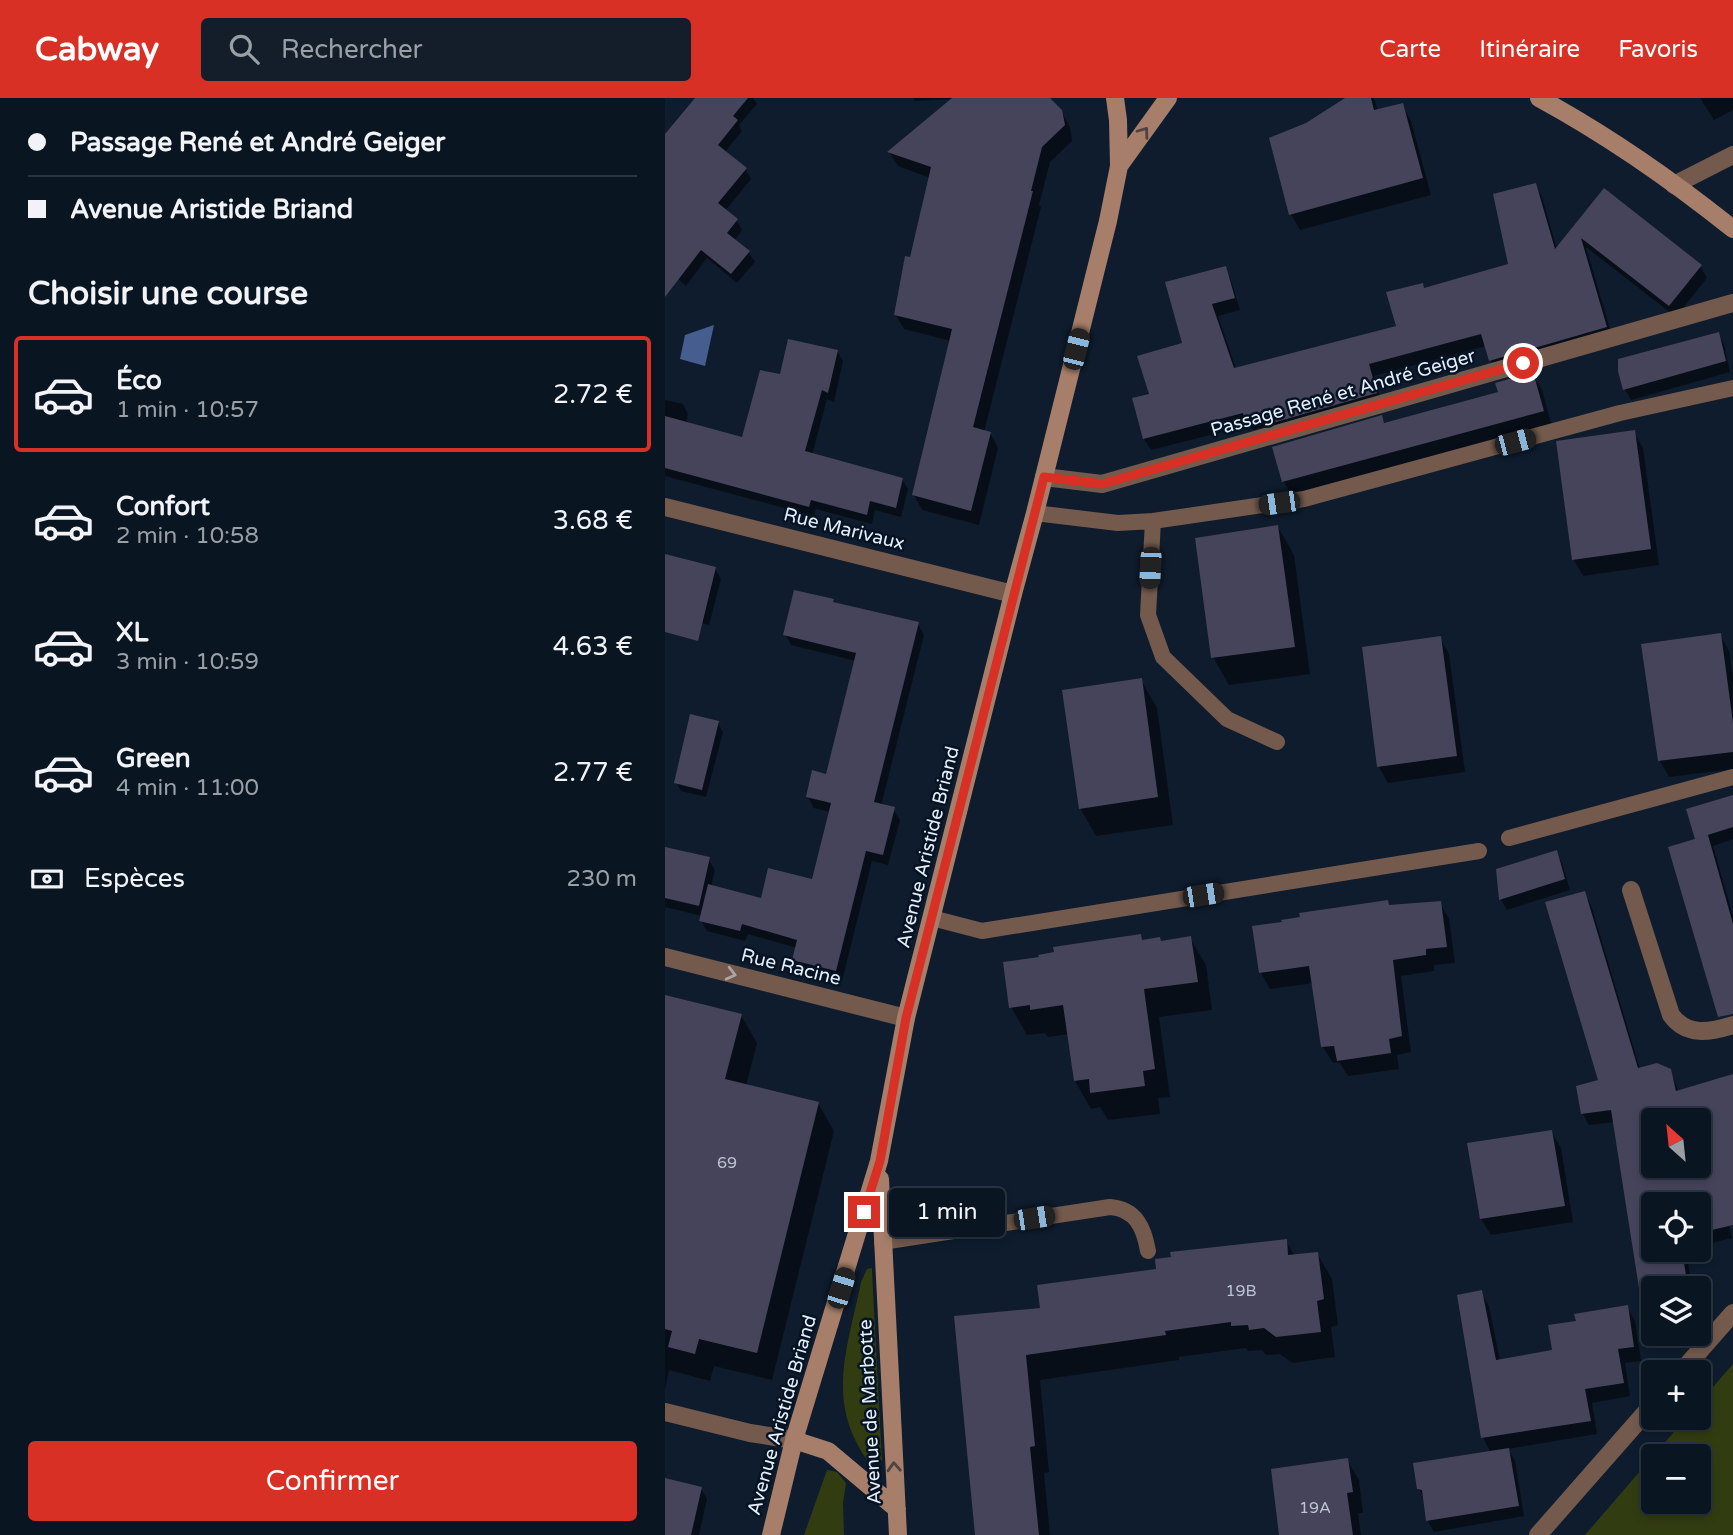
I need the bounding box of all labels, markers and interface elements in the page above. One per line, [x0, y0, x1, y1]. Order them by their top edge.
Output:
search box [201, 18, 691, 81]
text: Cabway [35, 30, 159, 69]
icon: search [225, 30, 263, 68]
text: Rechercher [281, 34, 423, 65]
text: Carte [1379, 35, 1441, 64]
text: Itinéraire [1479, 35, 1580, 64]
text: Favoris [1618, 35, 1698, 64]
text: Passage René et André Geiger [70, 127, 445, 158]
one-way arrow [1136, 127, 1148, 140]
text: Avenue Aristide Briand [70, 194, 353, 225]
text: Choisir une course [28, 275, 308, 313]
car [1061, 326, 1092, 372]
street label: Passage René et André Geiger [1208, 344, 1479, 441]
route start [1507, 347, 1539, 379]
icon: car [32, 363, 95, 426]
text: Éco [116, 365, 162, 396]
text: 2.72 € [553, 379, 633, 410]
text: 1 min · 10:57 [116, 396, 259, 424]
car [1492, 426, 1539, 458]
icon: car [32, 489, 95, 552]
car [1257, 490, 1302, 516]
text: Confort [116, 491, 210, 522]
street label: Rue Marivaux [781, 503, 907, 555]
text: 3.68 € [553, 505, 633, 536]
text: 2 min · 10:58 [116, 522, 259, 550]
car [1139, 546, 1162, 590]
icon: car [32, 615, 95, 678]
text: XL [116, 617, 148, 648]
text: 4.63 € [553, 631, 633, 662]
text: 3 min · 10:59 [116, 648, 259, 676]
icon: car [32, 741, 95, 804]
text: Green [116, 743, 191, 774]
street label: Avenue Aristide Briand [892, 744, 964, 950]
text: 2.77 € [553, 757, 633, 788]
text: 4 min · 11:00 [116, 774, 259, 802]
icon: cash [28, 860, 66, 898]
text: Espèces [84, 863, 185, 894]
text: 230 m [567, 865, 637, 893]
car [1181, 881, 1226, 909]
street label: Rue Racine [739, 944, 843, 990]
one-way arrow [725, 966, 737, 980]
north arrow [1641, 1108, 1711, 1178]
map controls [1641, 1108, 1711, 1514]
house number: 69 [717, 1153, 737, 1173]
callout: 1 min [889, 1188, 1004, 1236]
button: locate [1641, 1192, 1711, 1262]
route end [848, 1196, 880, 1228]
text: 1 min [916, 1198, 978, 1226]
car [1012, 1204, 1057, 1232]
car [825, 1265, 858, 1311]
button: layers [1641, 1276, 1711, 1346]
house number: 19B [1225, 1281, 1257, 1301]
street label: Avenue Aristide Briand [743, 1312, 821, 1518]
street label: Avenue de Marbotte [854, 1319, 886, 1505]
button: + [1641, 1360, 1711, 1430]
button: Confirmer [28, 1441, 637, 1521]
button: − [1641, 1444, 1711, 1514]
one-way arrow [887, 1461, 902, 1472]
house number: 19A [1299, 1498, 1331, 1518]

